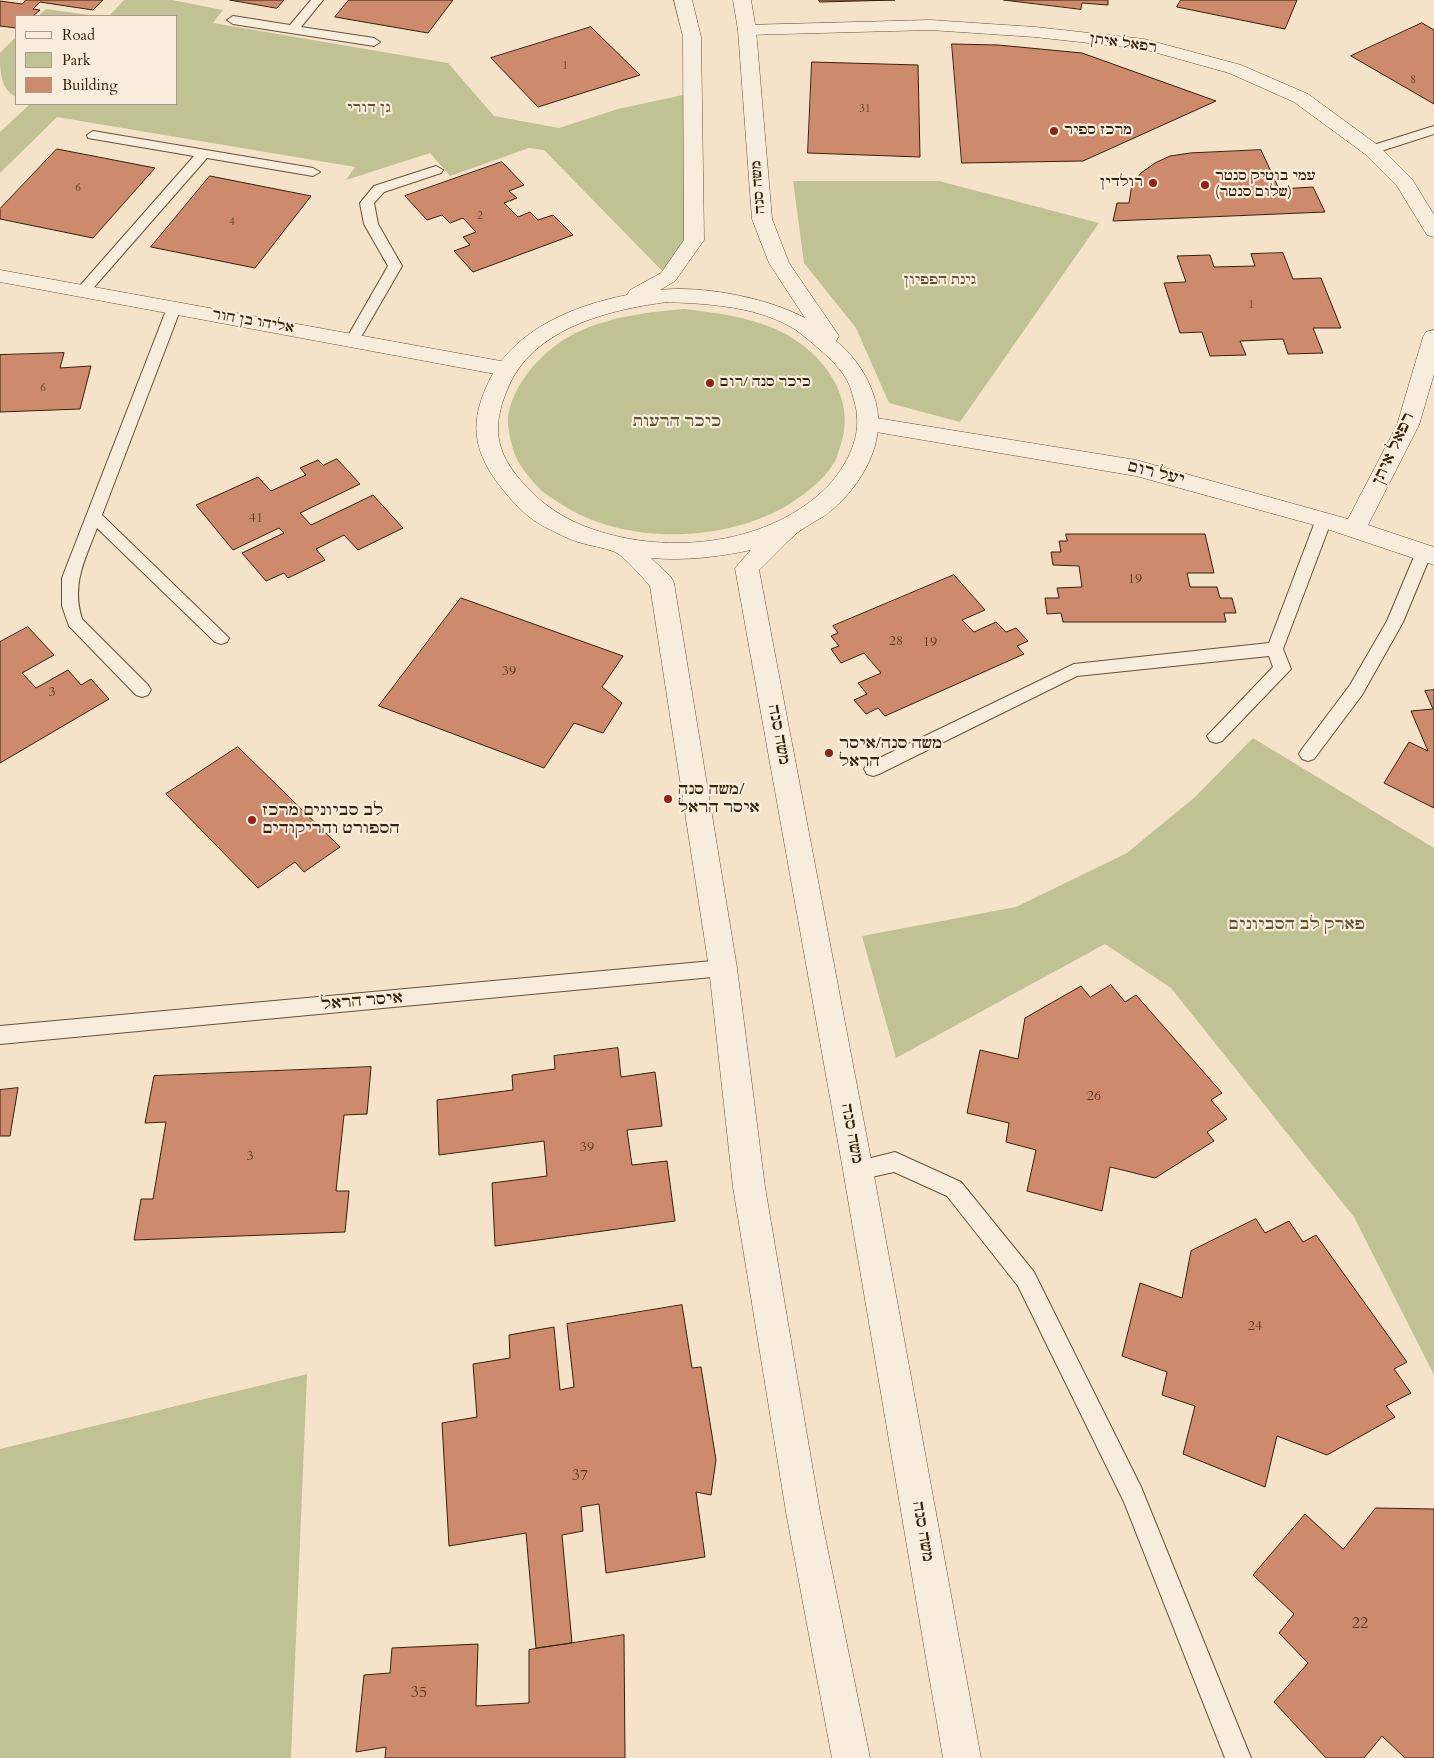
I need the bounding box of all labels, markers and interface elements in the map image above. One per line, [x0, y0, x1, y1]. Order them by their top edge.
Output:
legend [15, 15, 178, 105]
text: Road [62, 25, 95, 45]
street label: רפאל איתן [1088, 31, 1158, 57]
text: Park [62, 50, 91, 70]
house number: 1 [562, 59, 568, 73]
house number: 8 [1410, 73, 1416, 87]
text: Building [62, 75, 118, 95]
park label: גן דורי [347, 101, 391, 117]
house number: 31 [859, 102, 871, 116]
place label: מרכז ספיר [1064, 123, 1132, 139]
marker: מרכז ספיר [1048, 125, 1060, 137]
street label: משה סנה [748, 160, 770, 214]
place label: עמי בוטיק סנטר (שלום סנטר) [1215, 169, 1316, 202]
place label: רולדין [1100, 175, 1143, 191]
marker: רולדין [1147, 177, 1159, 189]
marker: עמי בוטיק סנטר (שלום סנטר) [1199, 179, 1211, 191]
house number: 6 [75, 181, 81, 195]
house number: 2 [477, 209, 483, 223]
house number: 4 [229, 215, 235, 229]
park label: גינת הפפיון [904, 273, 976, 289]
house number: 1 [1248, 298, 1254, 312]
street label: אליהו בן חור [211, 307, 295, 337]
place label: כיכר סנה /רום [720, 375, 811, 391]
marker: כיכר סנה /רום [704, 377, 716, 389]
house number: 6 [40, 381, 46, 395]
street label: רפאל איתן [1369, 410, 1419, 488]
park label: כיכר הרעות [633, 412, 721, 432]
street label: יעל רום [1126, 458, 1186, 490]
house number: 41 [249, 511, 263, 527]
house number: 19 [1128, 572, 1142, 588]
house number: 28 [889, 634, 903, 650]
house number: 19 [923, 635, 937, 651]
house number: 39 [502, 664, 516, 680]
house number: 3 [48, 685, 56, 701]
street label: משה סנה [763, 703, 793, 767]
place label: משה סנה/איסר הראל [839, 734, 942, 772]
marker: משה סנה/איסר הראל [823, 747, 835, 759]
place label: משה סנה/ איסר הראל [678, 780, 760, 818]
marker: משה סנה/ איסר הראל [662, 793, 674, 805]
place label: לב סביונים מרכז הספורט והריקודים [262, 801, 400, 839]
marker: לב סביונים מרכז הספורט והריקודים [246, 814, 258, 826]
park label: פארק לב הסביונים [1229, 915, 1365, 935]
street label: איסר הראל [320, 989, 404, 1015]
house number: 26 [1087, 1089, 1101, 1105]
street label: משה סנה [836, 1102, 866, 1166]
house number: 39 [580, 1140, 594, 1156]
house number: 3 [246, 1149, 254, 1165]
house number: 24 [1248, 1319, 1262, 1335]
house number: 37 [572, 1466, 588, 1486]
street label: משה סנה [907, 1500, 937, 1564]
house number: 22 [1352, 1614, 1368, 1634]
house number: 35 [411, 1683, 427, 1703]

